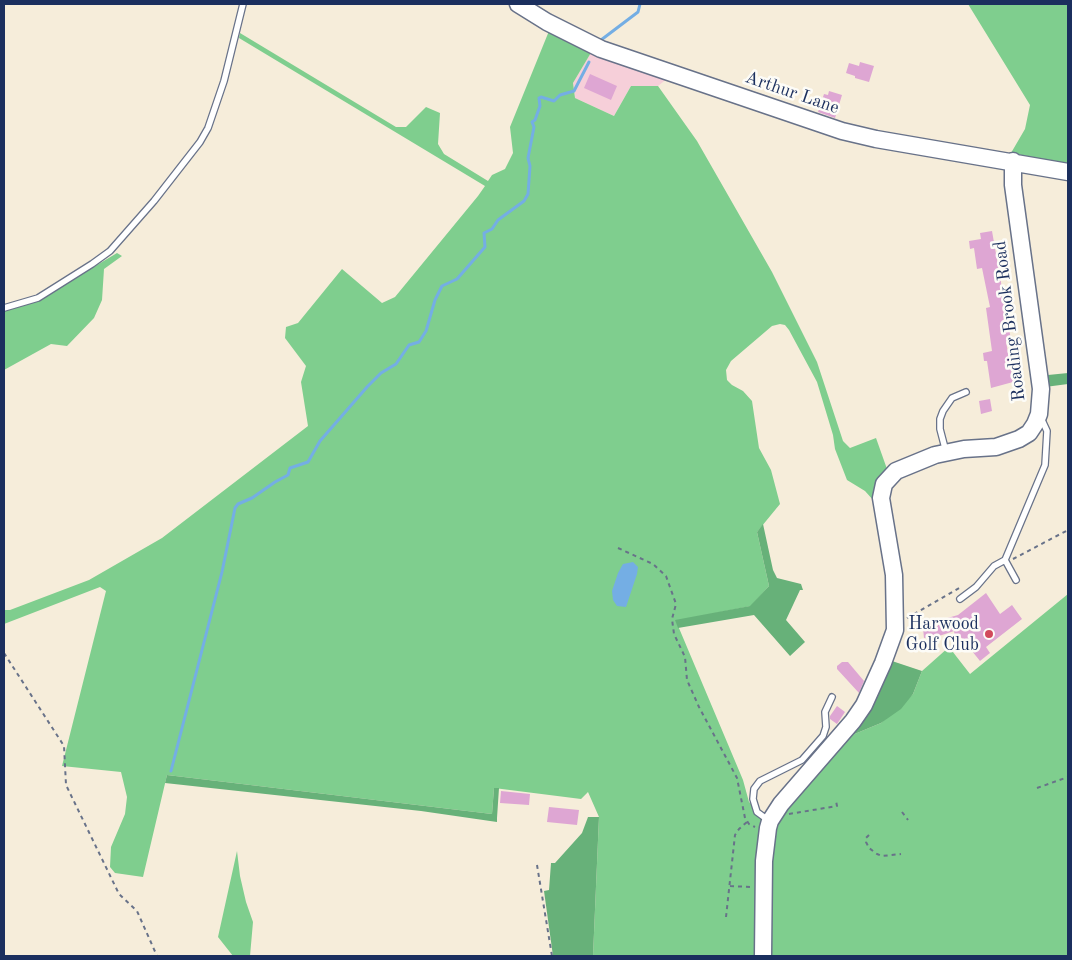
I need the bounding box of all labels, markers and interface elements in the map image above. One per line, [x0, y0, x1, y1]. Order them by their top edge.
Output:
street label: Arthur Lane [742, 67, 842, 119]
street label: Roading Brook Road [989, 239, 1031, 403]
place label: Harwood Golf Club [906, 613, 979, 656]
marker: Harwood Golf Club [983, 628, 995, 640]

